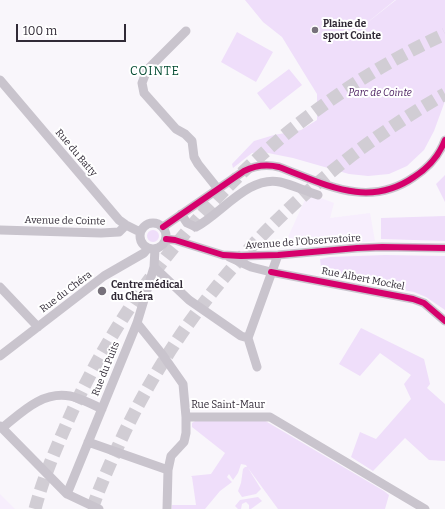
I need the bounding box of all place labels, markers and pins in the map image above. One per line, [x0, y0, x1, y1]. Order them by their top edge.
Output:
place label: Plaine de sport Cointe [323, 18, 381, 42]
marker: Plaine de sport Cointe [310, 25, 320, 35]
place label: Centre médical du Chéra [111, 279, 183, 302]
marker: Centre médical du Chéra [96, 285, 108, 297]

